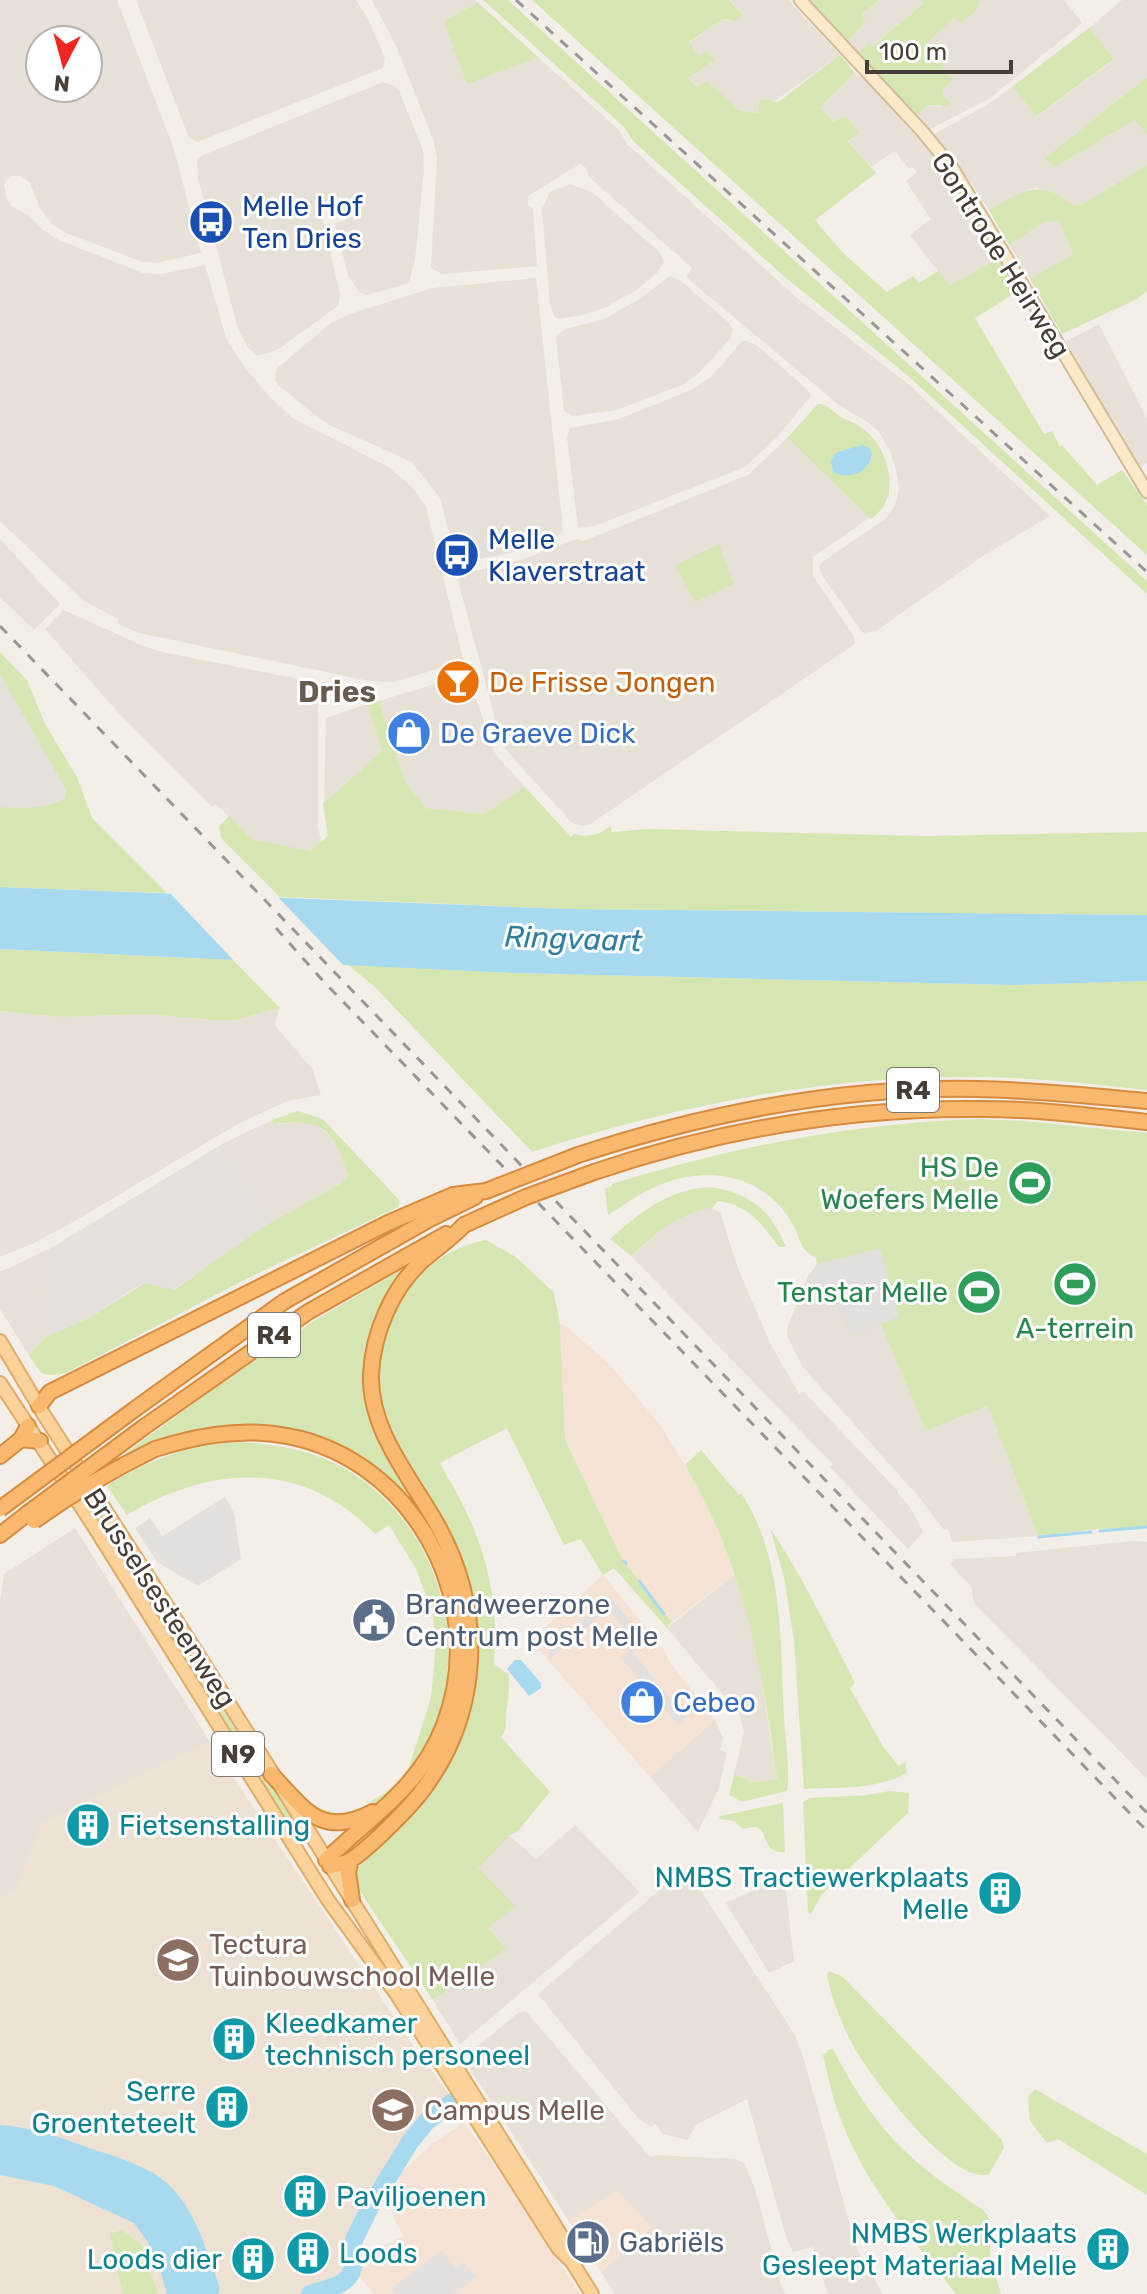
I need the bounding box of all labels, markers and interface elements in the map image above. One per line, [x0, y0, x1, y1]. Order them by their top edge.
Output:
north arrow [24, 24, 104, 104]
scale bar [867, 24, 1011, 74]
text: 100 m [879, 38, 947, 66]
text: N [53, 69, 71, 98]
street label: Gontrode Heirweg [924, 146, 1078, 364]
place label: Melle Hof Ten Dries [242, 190, 363, 255]
bus stop icon: Melle Hof Ten Dries [187, 198, 235, 246]
place label: Melle Klaverstraat [488, 523, 646, 588]
bus stop icon: Melle Klaverstraat [433, 531, 481, 579]
bar icon: De Frisse Jongen [434, 658, 482, 706]
place label: De Frisse Jongen [489, 666, 715, 699]
district label: Dries [298, 674, 376, 710]
shop icon: De Graeve Dick [385, 709, 433, 757]
place label: De Graeve Dick [440, 717, 636, 750]
water label: Ringvaart [504, 919, 643, 959]
road number: R4 [887, 1068, 939, 1112]
place label: HS De Woefers Melle [820, 1151, 999, 1216]
sports icon: HS De Woefers Melle [1006, 1159, 1054, 1207]
sports icon: A-terrein [1051, 1260, 1099, 1308]
sports icon: Tenstar Melle [955, 1268, 1003, 1316]
place label: Tenstar Melle [777, 1276, 948, 1309]
place label: A-terrein [1016, 1312, 1134, 1345]
road number: R4 [248, 1313, 300, 1357]
street label: Brusselsesteenweg [77, 1482, 243, 1714]
place label: Brandweerzone Centrum post Melle [405, 1588, 658, 1653]
public building icon: Brandweerzone Centrum post Melle [350, 1596, 398, 1644]
shop icon: Cebeo [618, 1678, 666, 1726]
place label: Cebeo [673, 1686, 756, 1719]
road number: N9 [212, 1732, 264, 1776]
building icon: Fietsenstalling [64, 1801, 112, 1849]
place label: Fietsenstalling [119, 1809, 310, 1842]
place label: NMBS Tractiewerkplaats Melle [654, 1861, 969, 1926]
building icon: NMBS Tractiewerkplaats Melle [976, 1869, 1024, 1917]
place label: Tectura Tuinbouwschool Melle [209, 1928, 495, 1993]
school or university icon: Tectura Tuinbouwschool Melle [154, 1936, 202, 1984]
place label: Kleedkamer technisch personeel [265, 2007, 530, 2072]
building icon: Kleedkamer technisch personeel [210, 2015, 258, 2063]
place label: Serre Groenteteelt [31, 2075, 196, 2140]
building icon: Serre Groenteteelt [203, 2083, 251, 2131]
school or university icon: Campus Melle [369, 2086, 417, 2134]
place label: Campus Melle [424, 2094, 605, 2127]
building icon: Paviljoenen [281, 2172, 329, 2220]
place label: Paviljoenen [336, 2180, 486, 2213]
place label: NMBS Werkplaats Gesleept Materiaal Melle [762, 2217, 1077, 2282]
fuel station icon: Gabriëls [564, 2218, 612, 2266]
building icon: NMBS Werkplaats Gesleept Materiaal Melle [1084, 2225, 1132, 2273]
place label: Gabriëls [619, 2226, 724, 2259]
building icon: Loods [284, 2229, 332, 2277]
building icon: Loods dier [229, 2235, 277, 2283]
place label: Loods [339, 2237, 418, 2270]
place label: Loods dier [87, 2243, 222, 2276]

